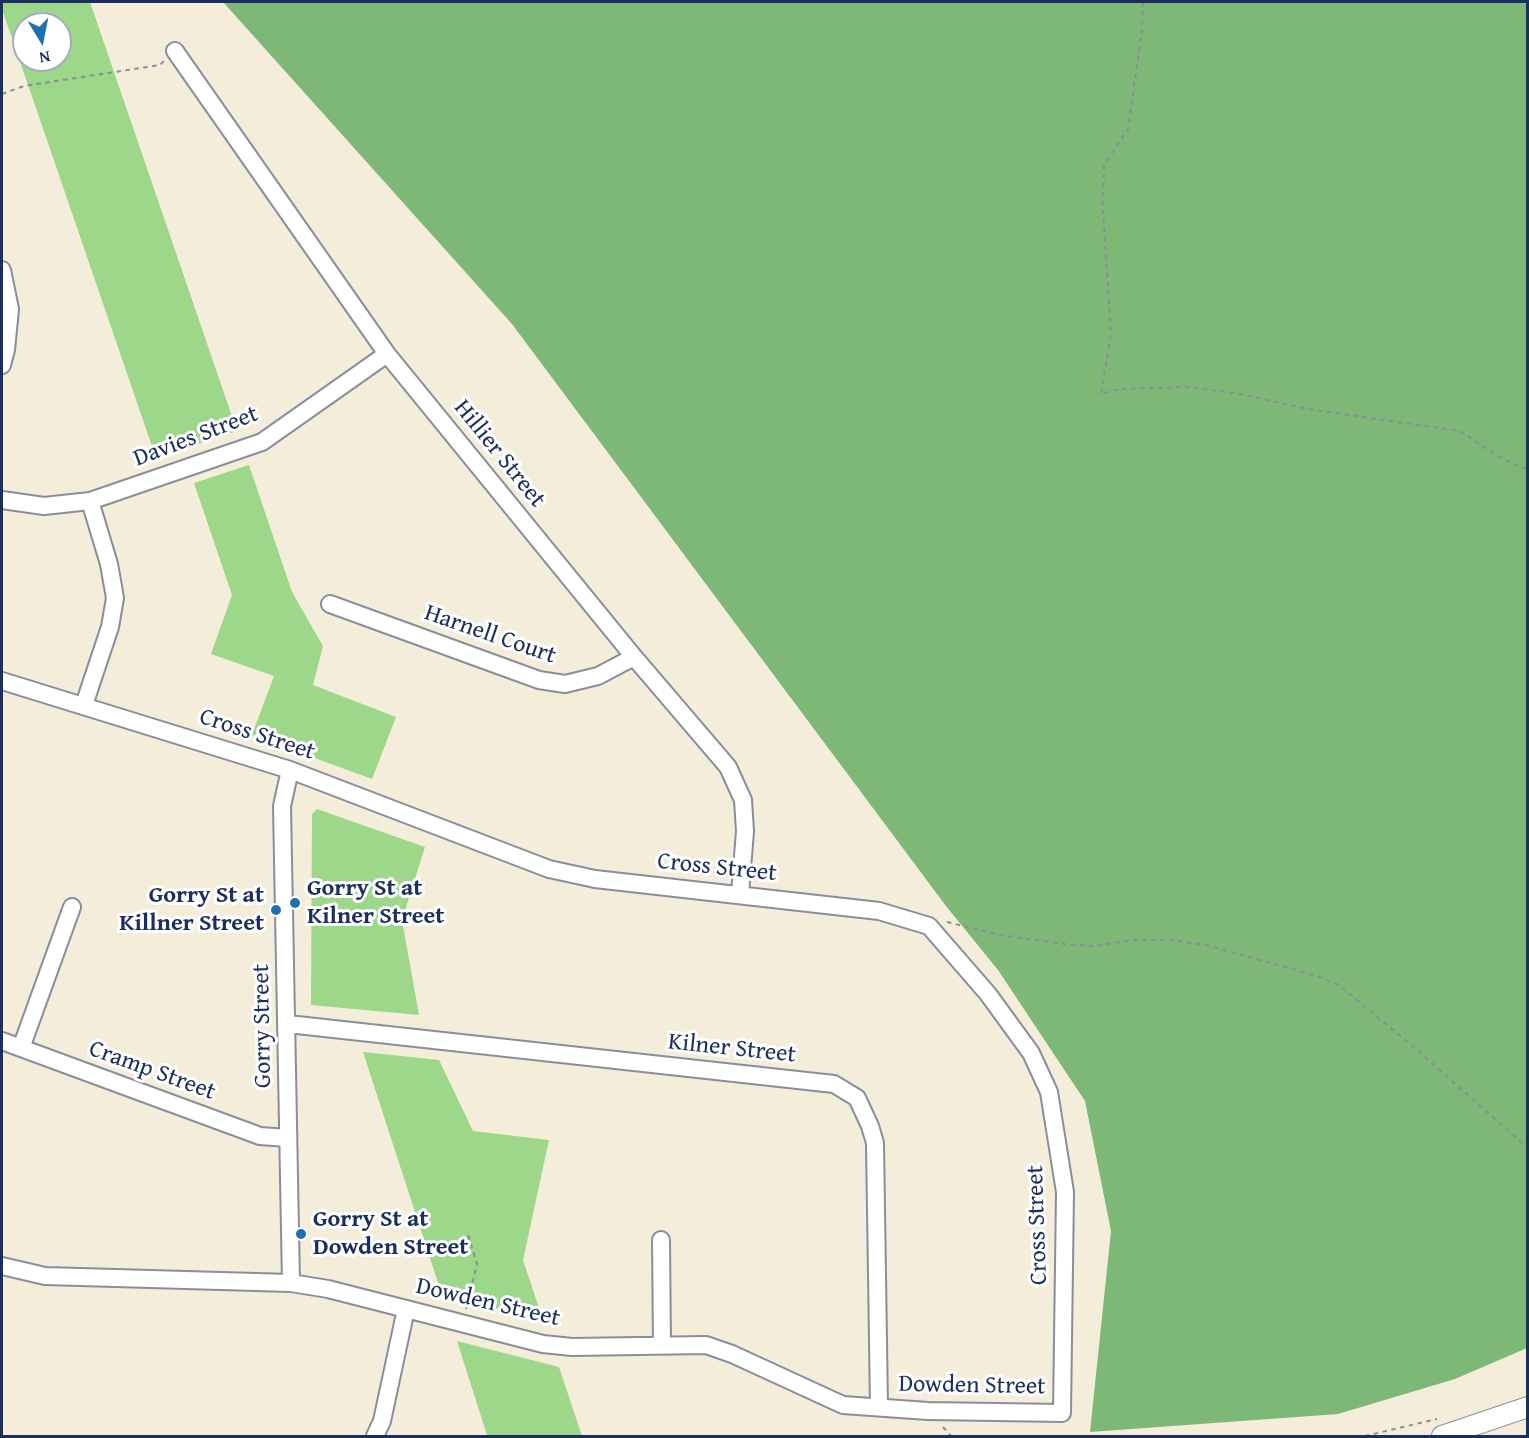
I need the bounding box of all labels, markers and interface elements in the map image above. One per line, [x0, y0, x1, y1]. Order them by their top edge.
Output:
north arrow [12, 12, 72, 72]
text: N [37, 45, 52, 71]
street label: Hillier Street [447, 394, 551, 514]
street label: Davies Street [130, 400, 262, 474]
street label: Harnell Court [420, 599, 560, 671]
street label: Cross Street [196, 703, 318, 767]
street label: Cross Street [656, 847, 778, 889]
place label: Gorry St at Kilner Street [307, 875, 444, 931]
place label: Gorry St at Killner Street [119, 882, 264, 938]
marker: Gorry St at Kilner Street [288, 896, 302, 910]
marker: Gorry St at Killner Street [269, 903, 283, 917]
street label: Gorry Street [248, 964, 278, 1088]
street label: Kilner Street [667, 1028, 797, 1070]
street label: Cramp Street [85, 1035, 219, 1107]
street label: Cross Street [1022, 1165, 1054, 1285]
place label: Gorry St at Dowden Street [313, 1206, 468, 1262]
marker: Gorry St at Dowden Street [294, 1227, 308, 1241]
street label: Dowden Street [413, 1272, 563, 1334]
street label: Dowden Street [898, 1370, 1046, 1402]

